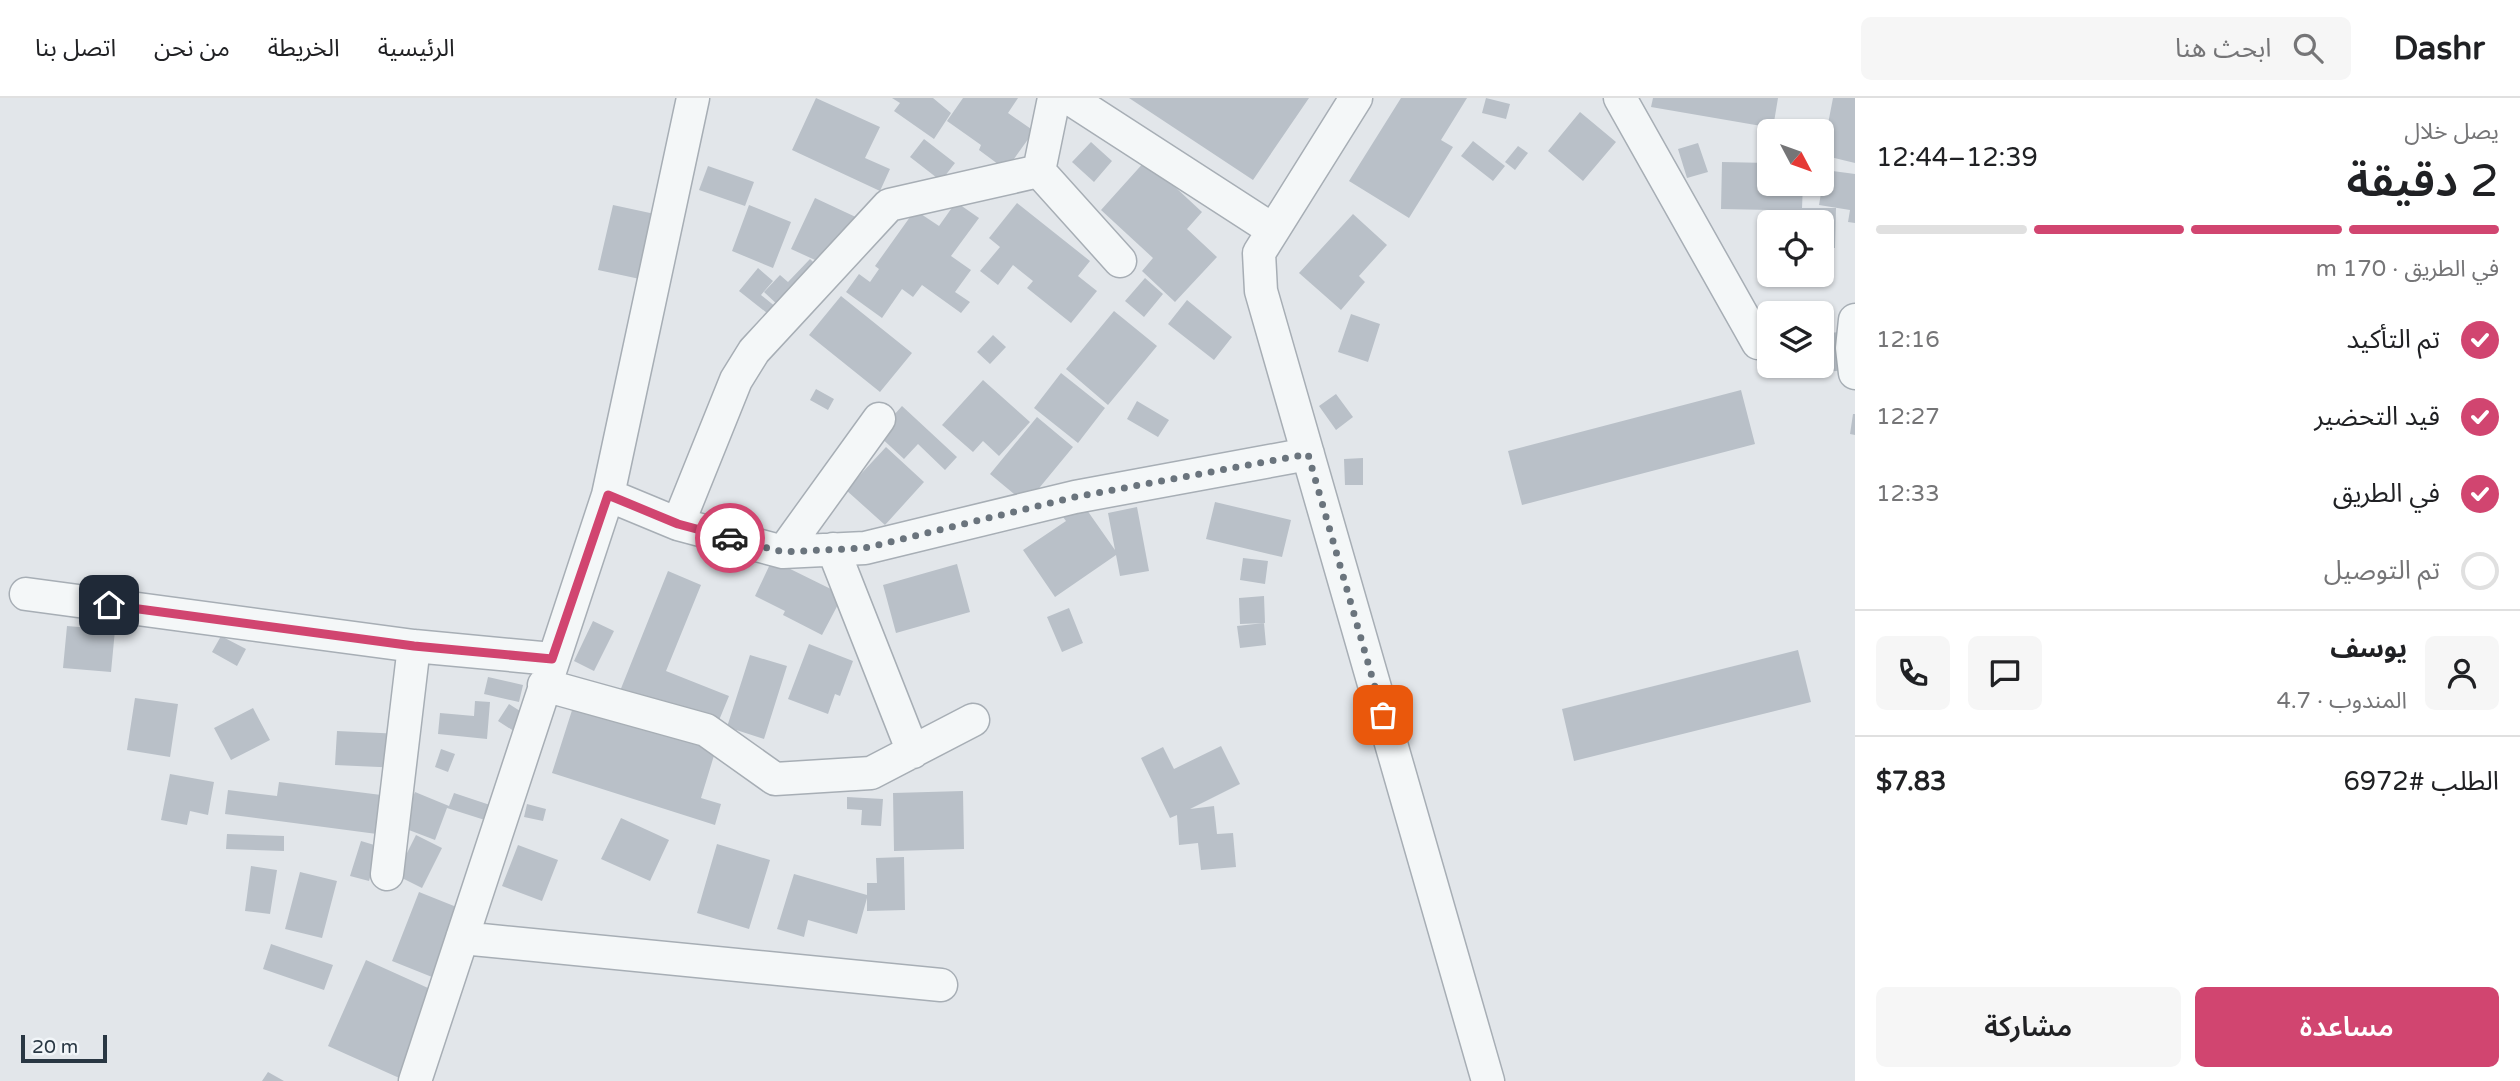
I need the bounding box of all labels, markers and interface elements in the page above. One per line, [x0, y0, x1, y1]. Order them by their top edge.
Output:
search box [1861, 17, 2351, 80]
icon: search [2289, 29, 2327, 67]
text: Dashr [2393, 29, 2485, 68]
text: ابحث هنا [2175, 33, 2271, 64]
text: اتصل بنا [35, 34, 116, 63]
text: من نحن [154, 34, 230, 63]
text: الخريطة [268, 34, 340, 63]
text: الرئيسية [378, 34, 455, 63]
text: يصل خلال [2404, 118, 2499, 146]
north arrow [1757, 119, 1834, 196]
map controls [1757, 119, 1834, 378]
text: 12:39–12:44 [1876, 142, 2038, 173]
text: 2 دقيقة [2347, 154, 2499, 209]
button: locate [1757, 210, 1834, 287]
text: في الطريق · 170 m [2316, 255, 2499, 283]
button: layers [1757, 301, 1834, 378]
icon: check [2461, 321, 2499, 359]
text: تم التأكيد [2346, 324, 2440, 355]
text: 12:16 [1876, 326, 1940, 354]
icon: check [2461, 398, 2499, 436]
text: قيد التحضير [2314, 401, 2440, 432]
text: 12:27 [1876, 403, 1940, 431]
icon: check [2461, 475, 2499, 513]
text: في الطريق [2333, 478, 2440, 509]
text: 12:33 [1876, 480, 1940, 508]
courier [695, 503, 765, 573]
icon: car [711, 519, 749, 557]
text: تم التوصيل [2324, 555, 2440, 586]
pin [79, 575, 139, 635]
icon: home [90, 586, 128, 624]
text: يوسف [2330, 633, 2407, 664]
button: phone [1876, 636, 1950, 710]
button: chat [1968, 636, 2042, 710]
button: person [2425, 636, 2499, 710]
pin [1353, 685, 1413, 745]
text: المندوب · 4.7 [2276, 687, 2407, 715]
icon: bag [1364, 696, 1402, 734]
text: $7.83 [1876, 766, 1946, 797]
text: الطلب #6972 [2343, 766, 2499, 797]
button: مشاركة [1876, 987, 2181, 1067]
button: مساعدة [2195, 987, 2499, 1067]
scale bar [21, 1032, 107, 1064]
text: 20 m [32, 1036, 78, 1058]

